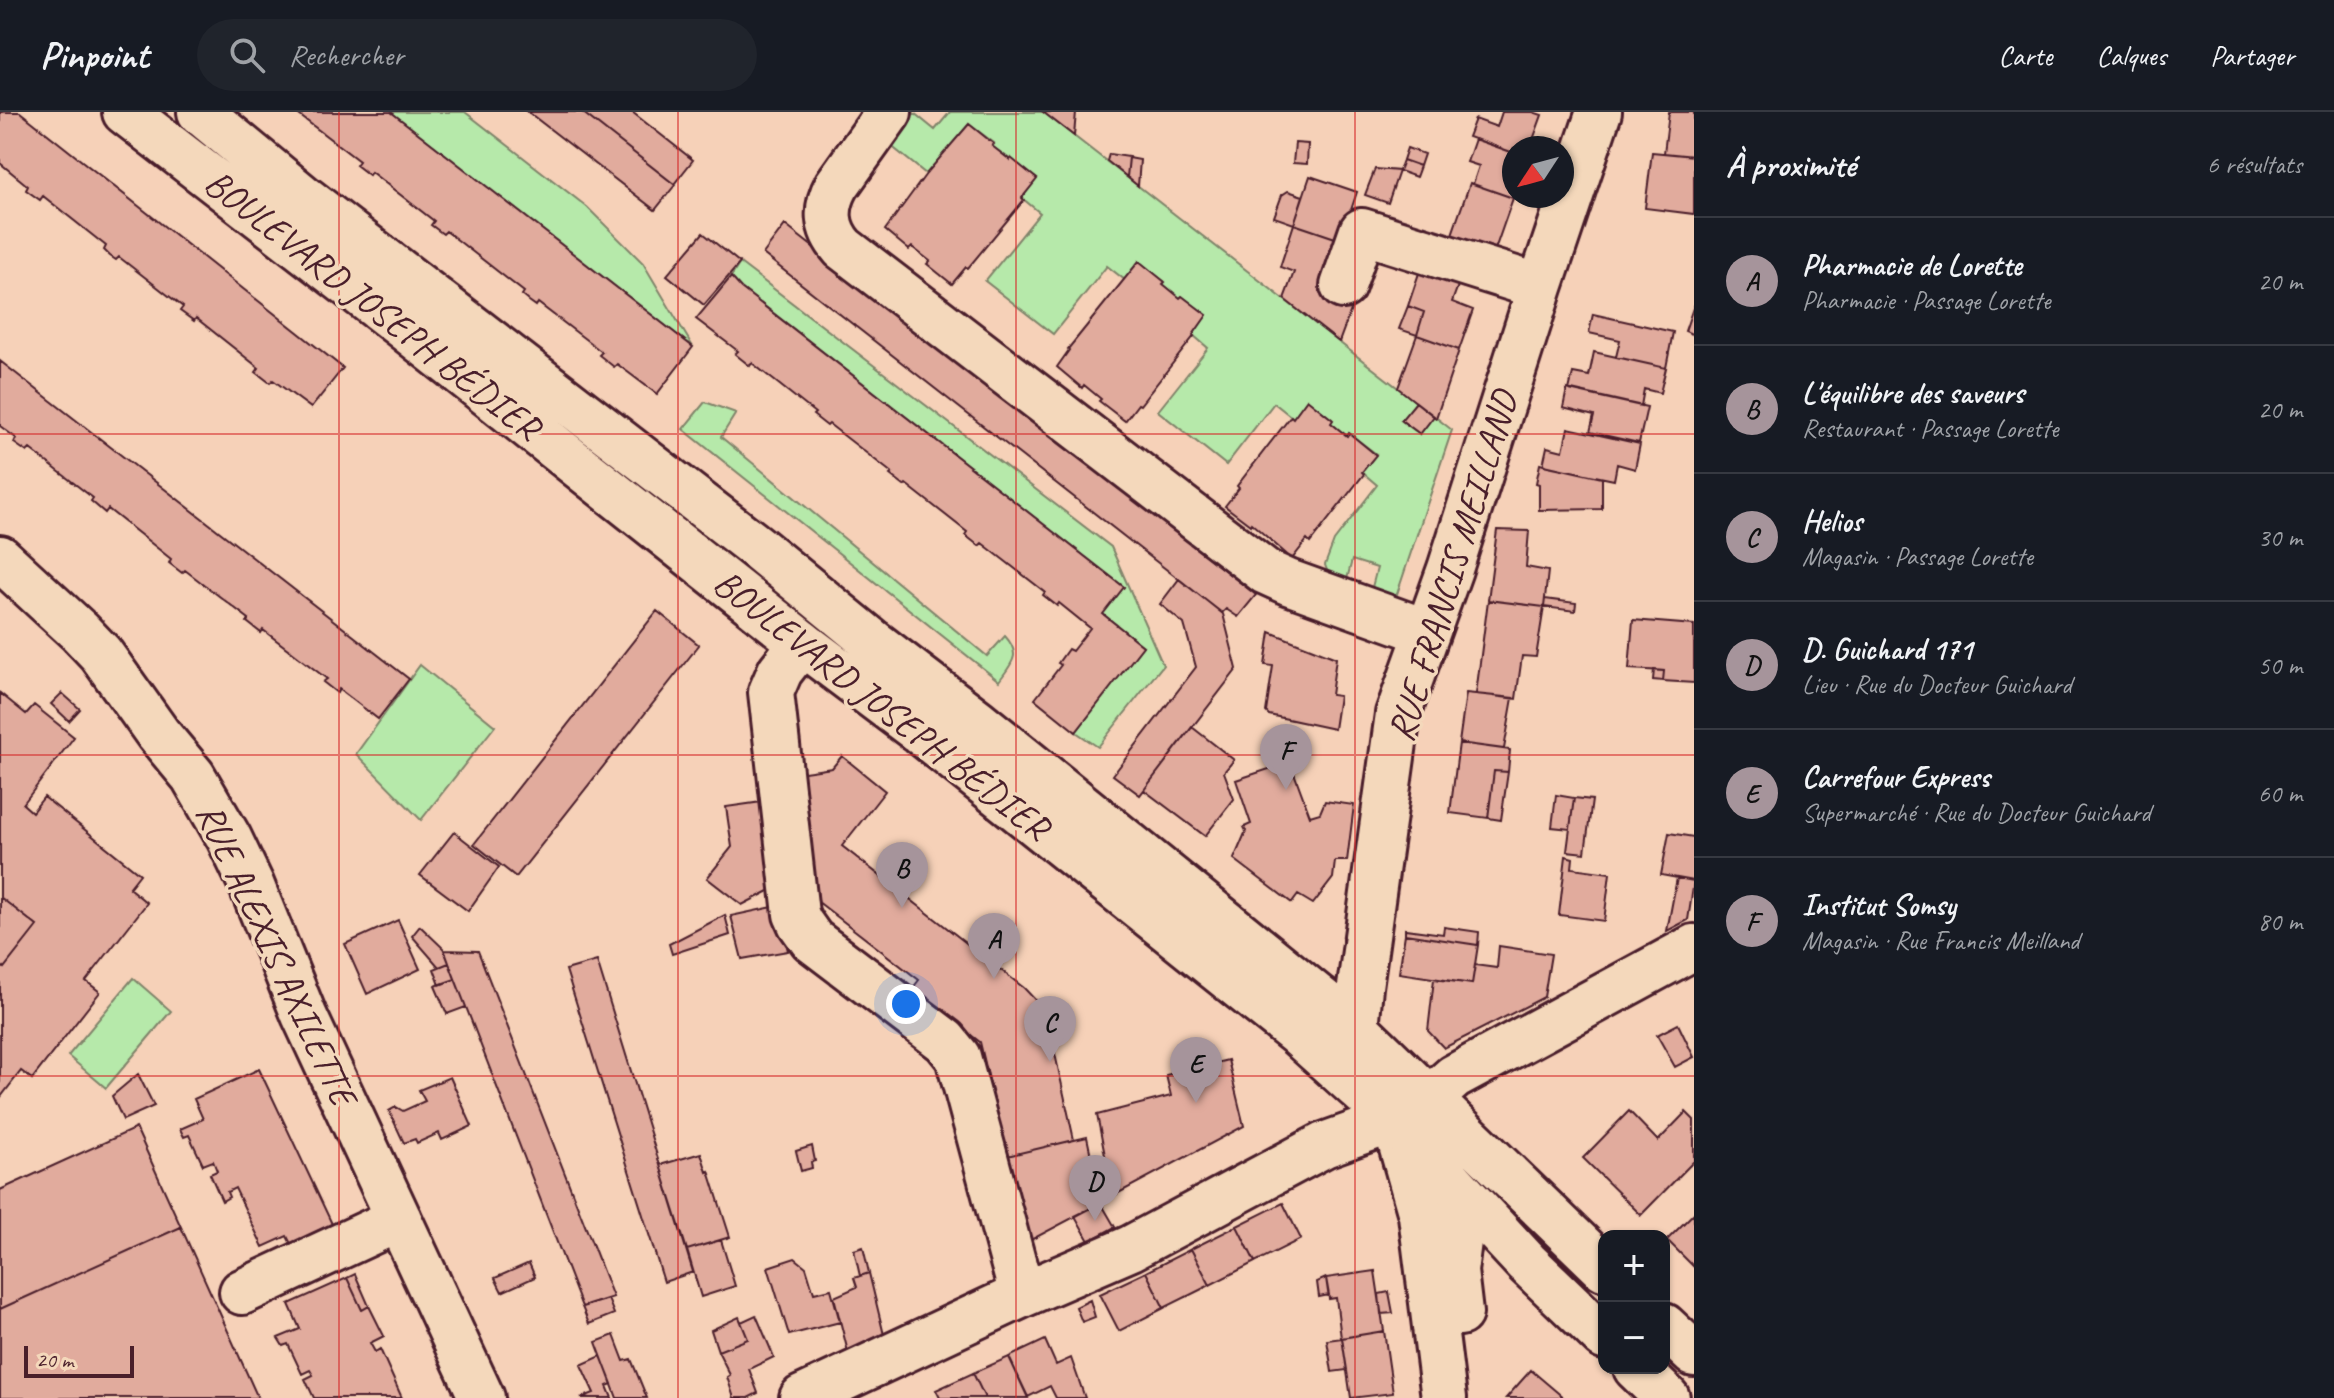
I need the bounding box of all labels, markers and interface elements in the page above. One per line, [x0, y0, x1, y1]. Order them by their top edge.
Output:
search box [197, 19, 757, 91]
text: Pinpoint [40, 32, 149, 79]
icon: search [225, 33, 269, 77]
text: Rechercher [289, 36, 404, 74]
text: Carte [1999, 38, 2052, 73]
text: Calques [2096, 38, 2166, 73]
text: Partager [2210, 38, 2294, 73]
north arrow [1502, 136, 1574, 208]
text: À proximité [1726, 143, 1855, 186]
text: 6 résultats [2207, 148, 2302, 181]
street label: BOULEVARD JOSEPH BÉDIER [196, 159, 553, 453]
text: Pharmacie de Lorette [1802, 246, 2022, 284]
text: A [1745, 265, 1759, 298]
text: 20 m [2258, 265, 2302, 298]
text: Pharmacie · Passage Lorette [1802, 284, 2050, 317]
text: L'équilibre des saveurs [1802, 374, 2024, 412]
street label: RUE FRANCIS MEILLAND [1377, 383, 1529, 747]
text: B [1745, 393, 1759, 426]
text: 20 m [2258, 393, 2302, 426]
text: Restaurant · Passage Lorette [1802, 412, 2058, 445]
text: Helios [1802, 502, 1862, 540]
text: C [1746, 521, 1758, 554]
text: 30 m [2258, 521, 2302, 554]
text: Magasin · Passage Lorette [1802, 540, 2033, 573]
street label: BOULEVARD JOSEPH BÉDIER [705, 559, 1062, 853]
text: D. Guichard 171 [1802, 630, 1973, 668]
text: D [1744, 649, 1760, 682]
text: 50 m [2258, 649, 2302, 682]
text: Lieu · Rue du Docteur Guichard [1802, 668, 2072, 701]
pin: F [1260, 724, 1312, 790]
text: Carrefour Express [1802, 758, 1990, 796]
text: E [1745, 777, 1759, 810]
text: 60 m [2258, 777, 2302, 810]
street label: RUE ALEXIS AXILETTE [186, 796, 369, 1117]
text: Supermarché · Rue du Docteur Guichard [1802, 796, 2151, 829]
pin: B [876, 842, 928, 908]
text: Institut Somsy [1802, 886, 1956, 924]
text: F [1746, 905, 1758, 938]
text: 80 m [2258, 905, 2302, 938]
pin: A [968, 913, 1020, 979]
text: Magasin · Rue Francis Meilland [1802, 924, 2080, 957]
your location [886, 984, 926, 1024]
pin: C [1024, 996, 1076, 1062]
pin: E [1170, 1037, 1222, 1103]
pin: D [1069, 1155, 1121, 1221]
map controls [1598, 1230, 1670, 1374]
button: + [1598, 1230, 1670, 1302]
button: − [1598, 1302, 1670, 1374]
scale bar [24, 1342, 134, 1378]
text: 20 m [36, 1346, 73, 1374]

